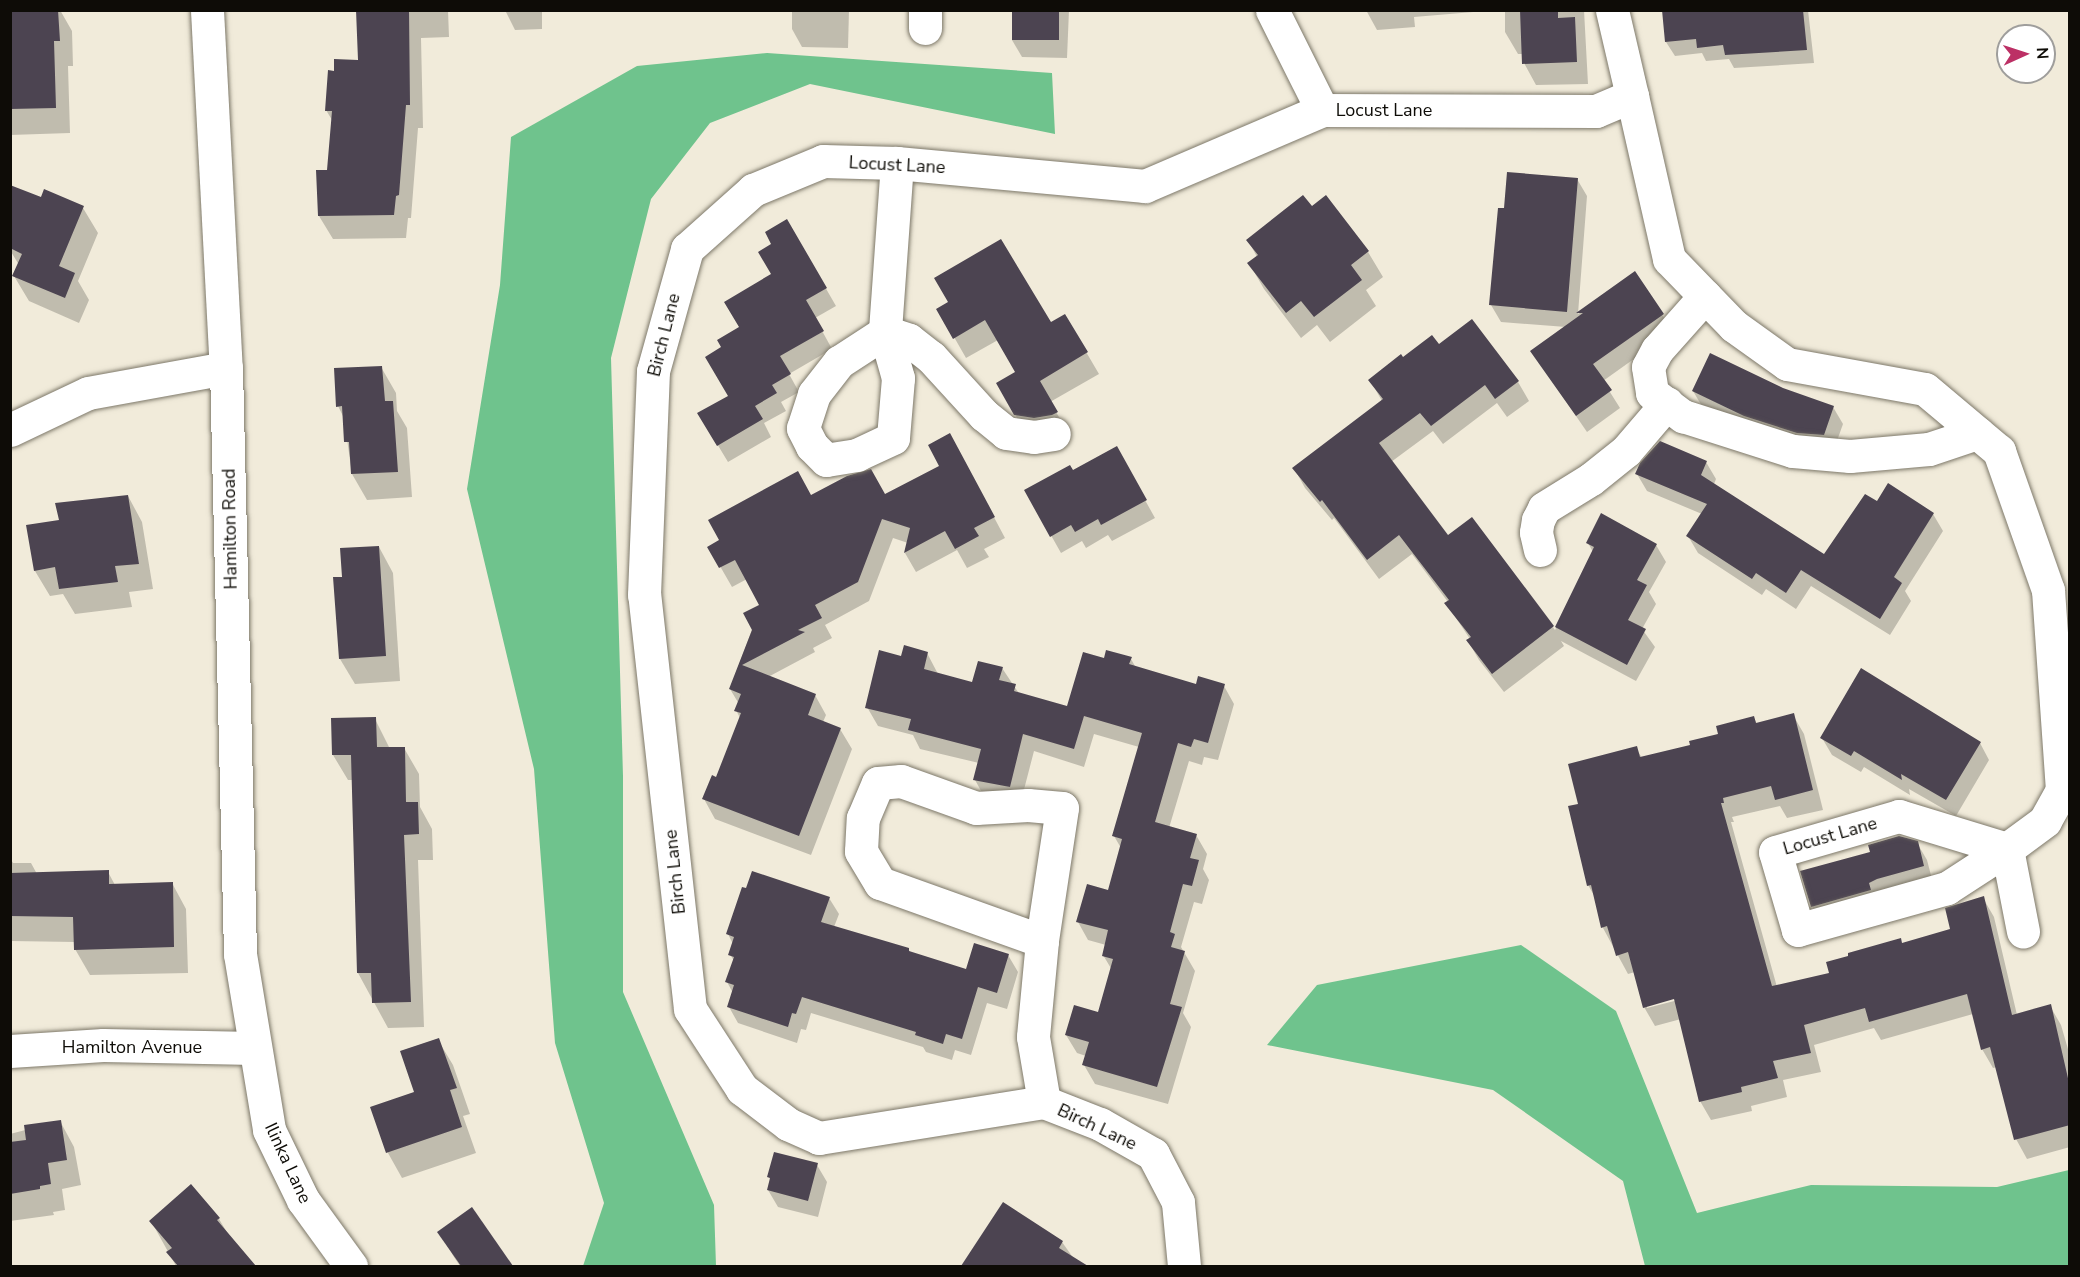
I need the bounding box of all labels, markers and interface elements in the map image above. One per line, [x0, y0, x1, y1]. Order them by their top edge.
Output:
north arrow [1996, 24, 2056, 84]
text: N [2031, 47, 2053, 60]
street label: Locust Lane [1336, 99, 1432, 121]
street label: Locust Lane [848, 152, 946, 178]
street label: Birch Lane [643, 291, 685, 379]
street label: Hamilton Road [218, 468, 242, 590]
street label: Locust Lane [1781, 812, 1879, 860]
street label: Birch Lane [660, 829, 690, 915]
street label: Hamilton Avenue [62, 1036, 202, 1058]
street label: Birch Lane [1054, 1099, 1140, 1155]
street label: Ilinka Lane [260, 1119, 316, 1207]

